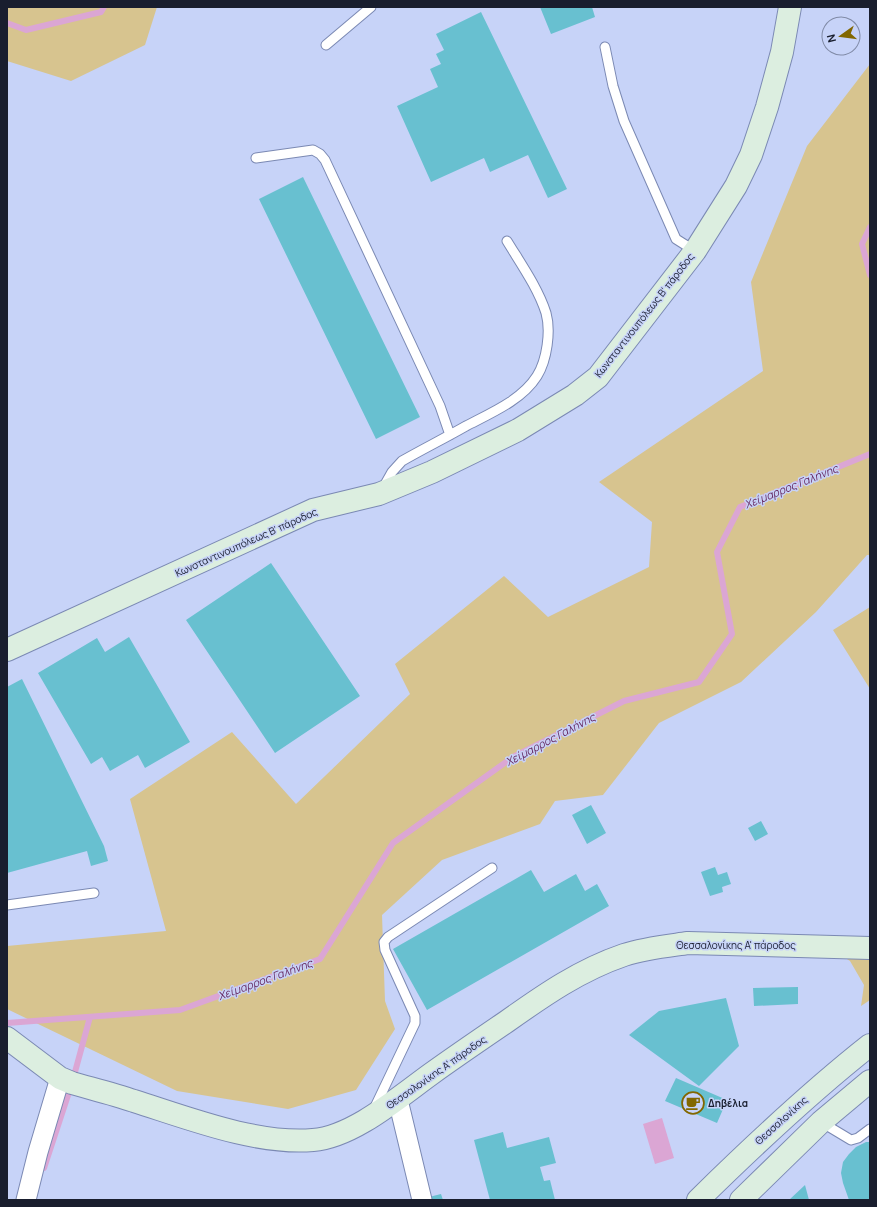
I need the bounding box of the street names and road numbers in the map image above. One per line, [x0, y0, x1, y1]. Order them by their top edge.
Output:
street label: Κωνσταντινουπόλεως Β' πάροδος [591, 250, 697, 380]
street label: Κωνσταντινουπόλεως Β' πάροδος [173, 504, 320, 580]
street label: Θεσσαλονίκης Α' πάροδος [676, 938, 796, 952]
street label: Θεσσαλονίκης Α' πάροδος [383, 1032, 489, 1112]
street label: Θεσσαλονίκης [752, 1092, 811, 1147]

